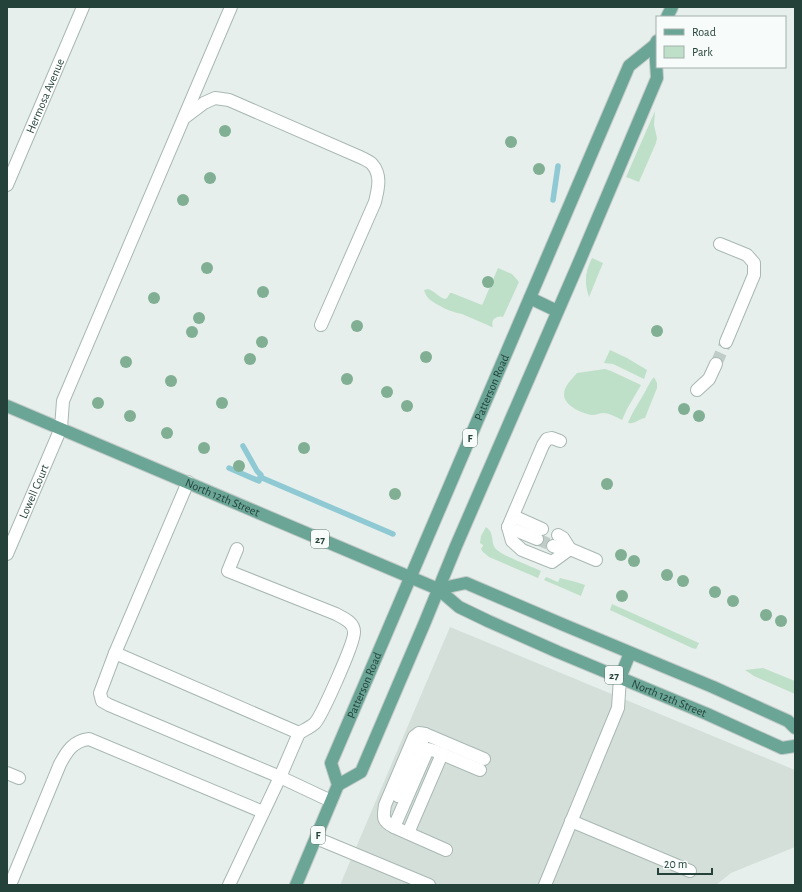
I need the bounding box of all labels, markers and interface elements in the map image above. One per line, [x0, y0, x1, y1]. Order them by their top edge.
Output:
legend [656, 16, 786, 68]
text: Road [692, 26, 716, 38]
text: Park [692, 46, 713, 58]
street label: Hermosa Avenue [24, 57, 66, 135]
street label: Patterson Road [472, 353, 511, 422]
road number: F [463, 429, 477, 447]
street label: Lowell Court [17, 463, 51, 520]
street label: North 12th Street [183, 476, 262, 519]
road number: 27 [311, 530, 329, 548]
street label: Patterson Road [345, 650, 384, 720]
road number: 27 [605, 666, 623, 684]
street label: North 12th Street [630, 677, 708, 719]
road number: F [311, 826, 325, 844]
scale bar [658, 850, 712, 876]
text: 20 m [664, 858, 687, 870]

